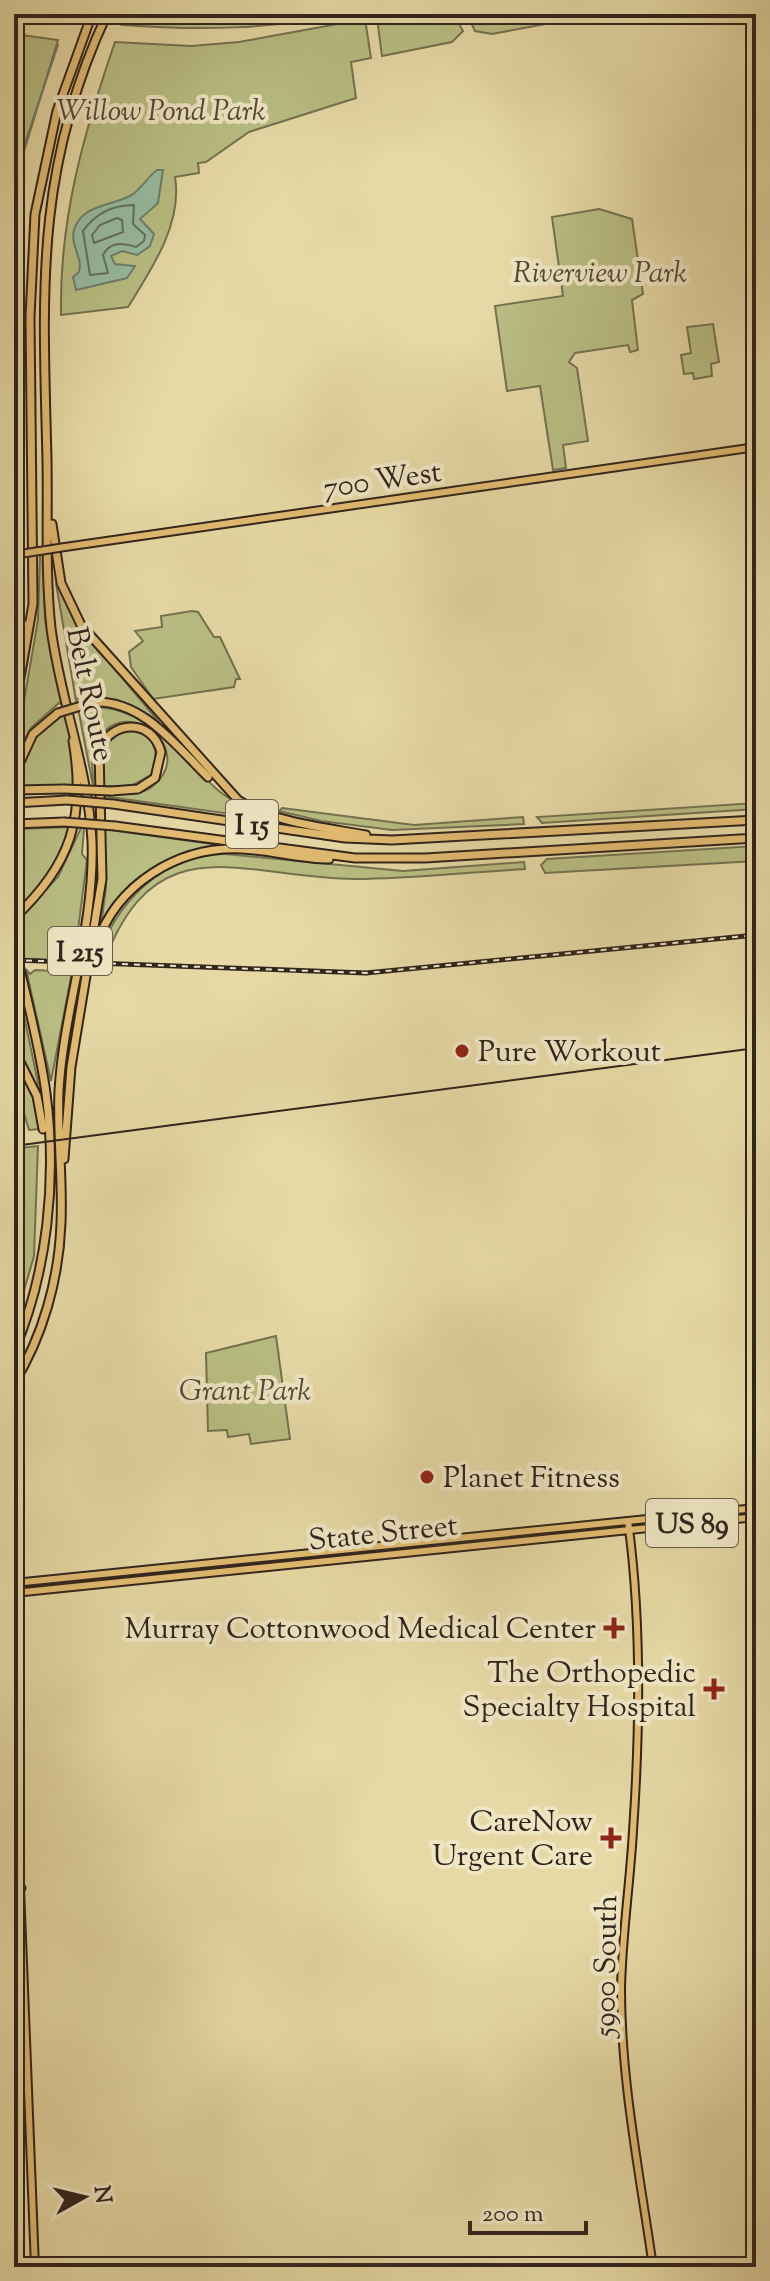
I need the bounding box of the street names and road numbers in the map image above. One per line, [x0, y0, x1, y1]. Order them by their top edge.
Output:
street label: 700 West [320, 452, 444, 511]
street label: Belt Route [53, 624, 124, 766]
road number: I 15 [226, 800, 278, 848]
road number: I 215 [48, 927, 112, 975]
road number: US 89 [646, 1499, 738, 1547]
street label: State Street [307, 1505, 460, 1564]
street label: 5900 South [585, 1894, 630, 2040]

